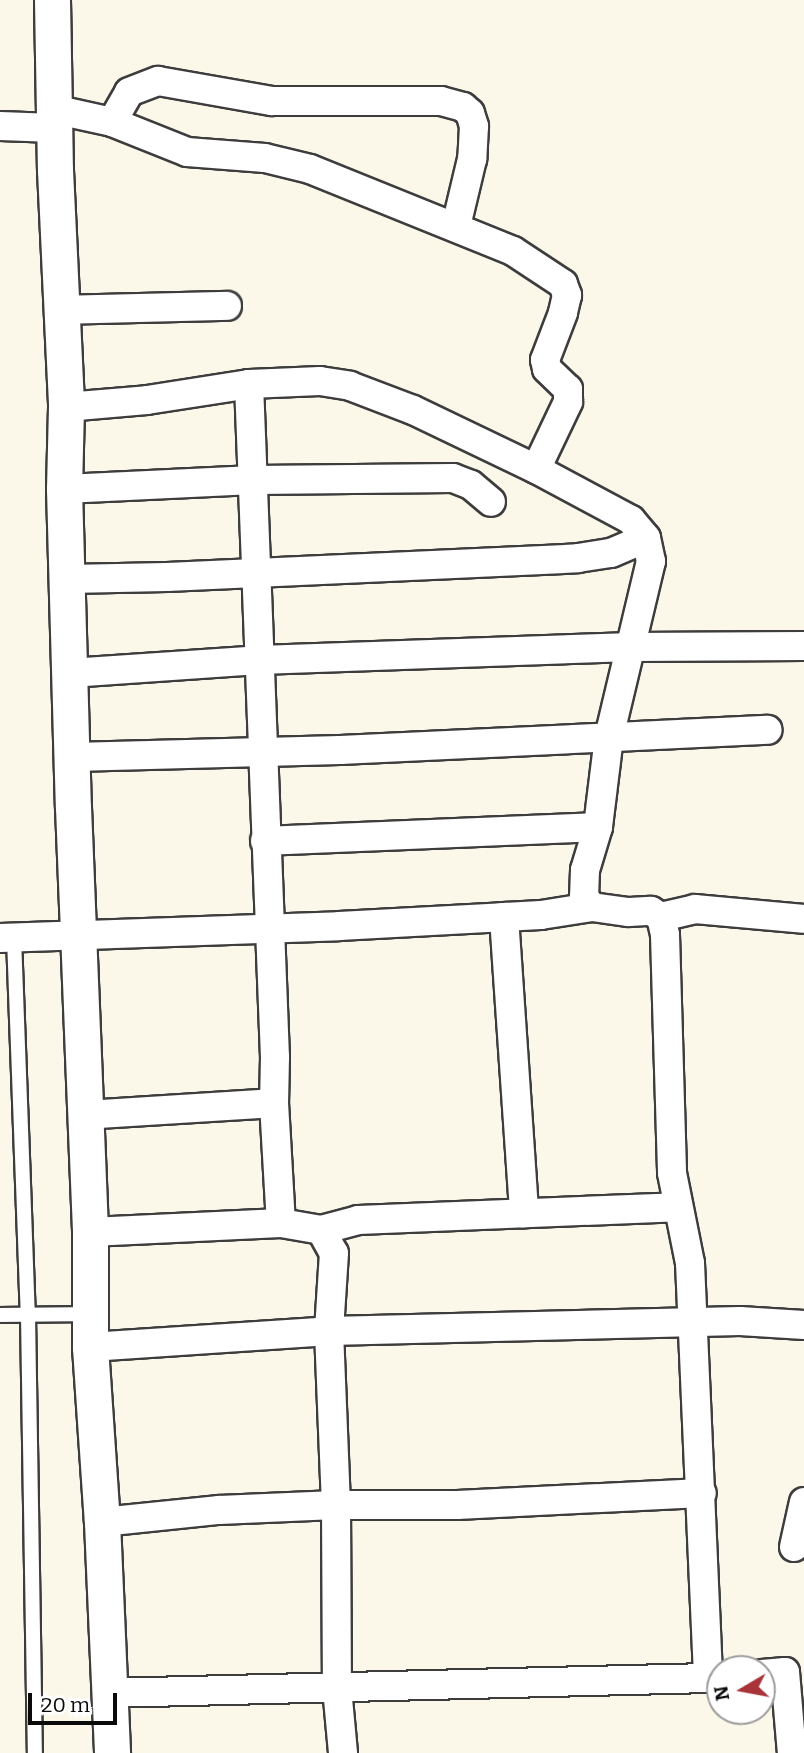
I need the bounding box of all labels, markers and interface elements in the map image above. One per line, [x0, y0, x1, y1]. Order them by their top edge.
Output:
north arrow [706, 1655, 776, 1725]
scale bar [32, 1680, 121, 1724]
text: N [709, 1684, 734, 1703]
text: 20 m [41, 1692, 90, 1718]

